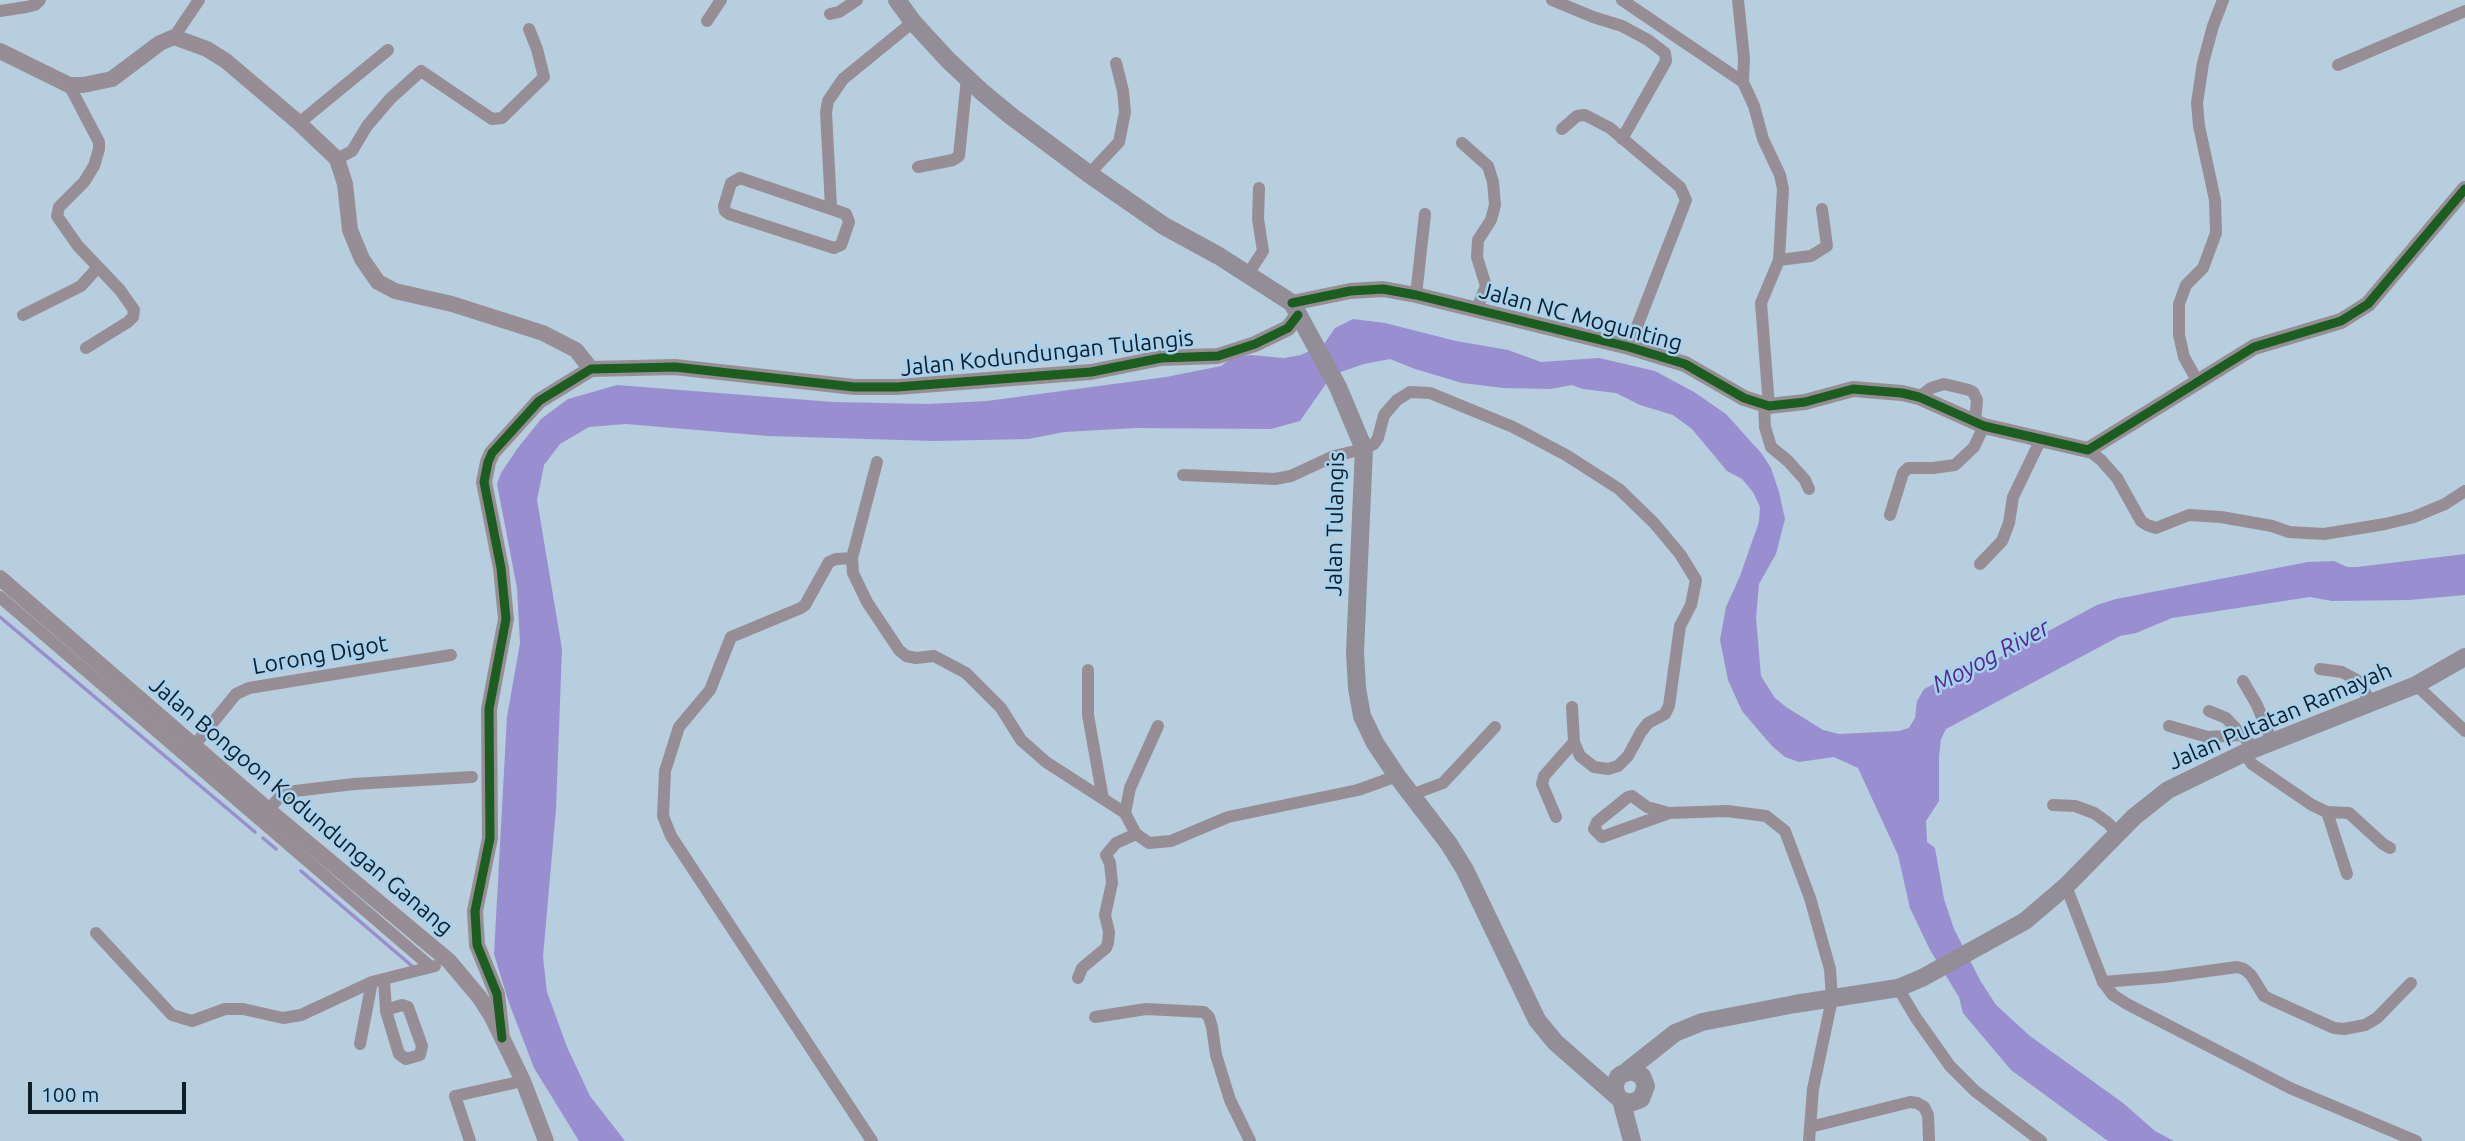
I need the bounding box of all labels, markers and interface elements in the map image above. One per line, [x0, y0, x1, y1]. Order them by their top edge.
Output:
street label: Jalan NC Mogunting [1476, 277, 1686, 357]
street label: Jalan Kodundungan Tulangis [899, 324, 1195, 382]
street label: Jalan Tulangis [1320, 452, 1350, 596]
water label: Moyog River [1927, 613, 2055, 699]
street label: Lorong Digot [250, 630, 390, 680]
street label: Jalan Putatan Ramayah [2164, 656, 2396, 776]
street label: Jalan Bongoon Kodundungan Ganang [144, 671, 458, 941]
scale bar [32, 1068, 189, 1112]
text: 100 m [41, 1082, 99, 1106]

